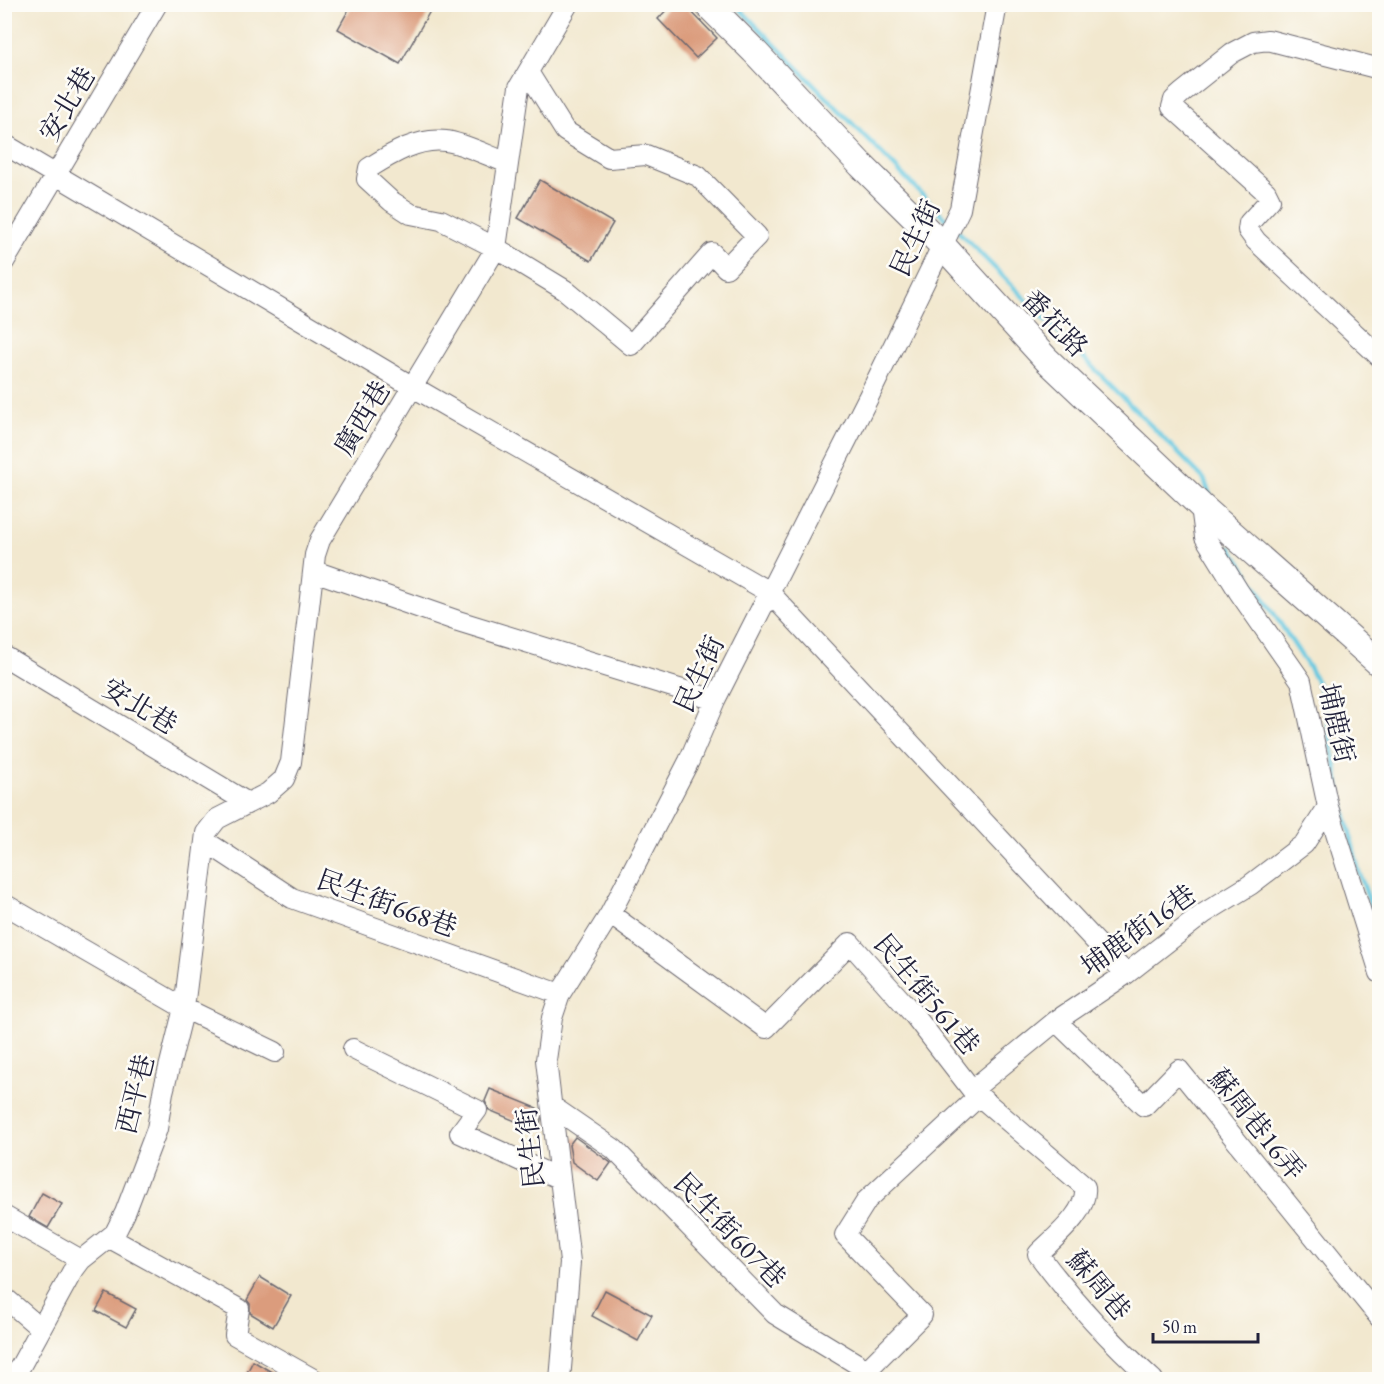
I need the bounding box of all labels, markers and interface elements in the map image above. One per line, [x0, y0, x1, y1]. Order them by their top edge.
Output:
street label: 安北巷 [31, 60, 103, 148]
street label: 民生街 [882, 194, 948, 282]
street label: 番花路 [1014, 282, 1096, 364]
street label: 廣西巷 [326, 374, 398, 462]
street label: 民生街 [666, 630, 732, 718]
street label: 安北巷 [96, 670, 184, 742]
street label: 埔鹿街 [1311, 680, 1363, 766]
street label: 民生街668巷 [312, 861, 462, 945]
street label: 埔鹿街16巷 [1074, 876, 1202, 984]
street label: 民生街561巷 [866, 926, 988, 1062]
street label: 西平巷 [108, 1050, 162, 1138]
street label: 蘇周巷16弄 [1201, 1061, 1313, 1187]
street label: 民生街 [508, 1106, 552, 1190]
street label: 民生街607巷 [666, 1165, 794, 1295]
street label: 蘇周巷 [1060, 1243, 1138, 1327]
scale bar [1153, 1306, 1258, 1344]
text: 50 m [1162, 1315, 1197, 1338]

